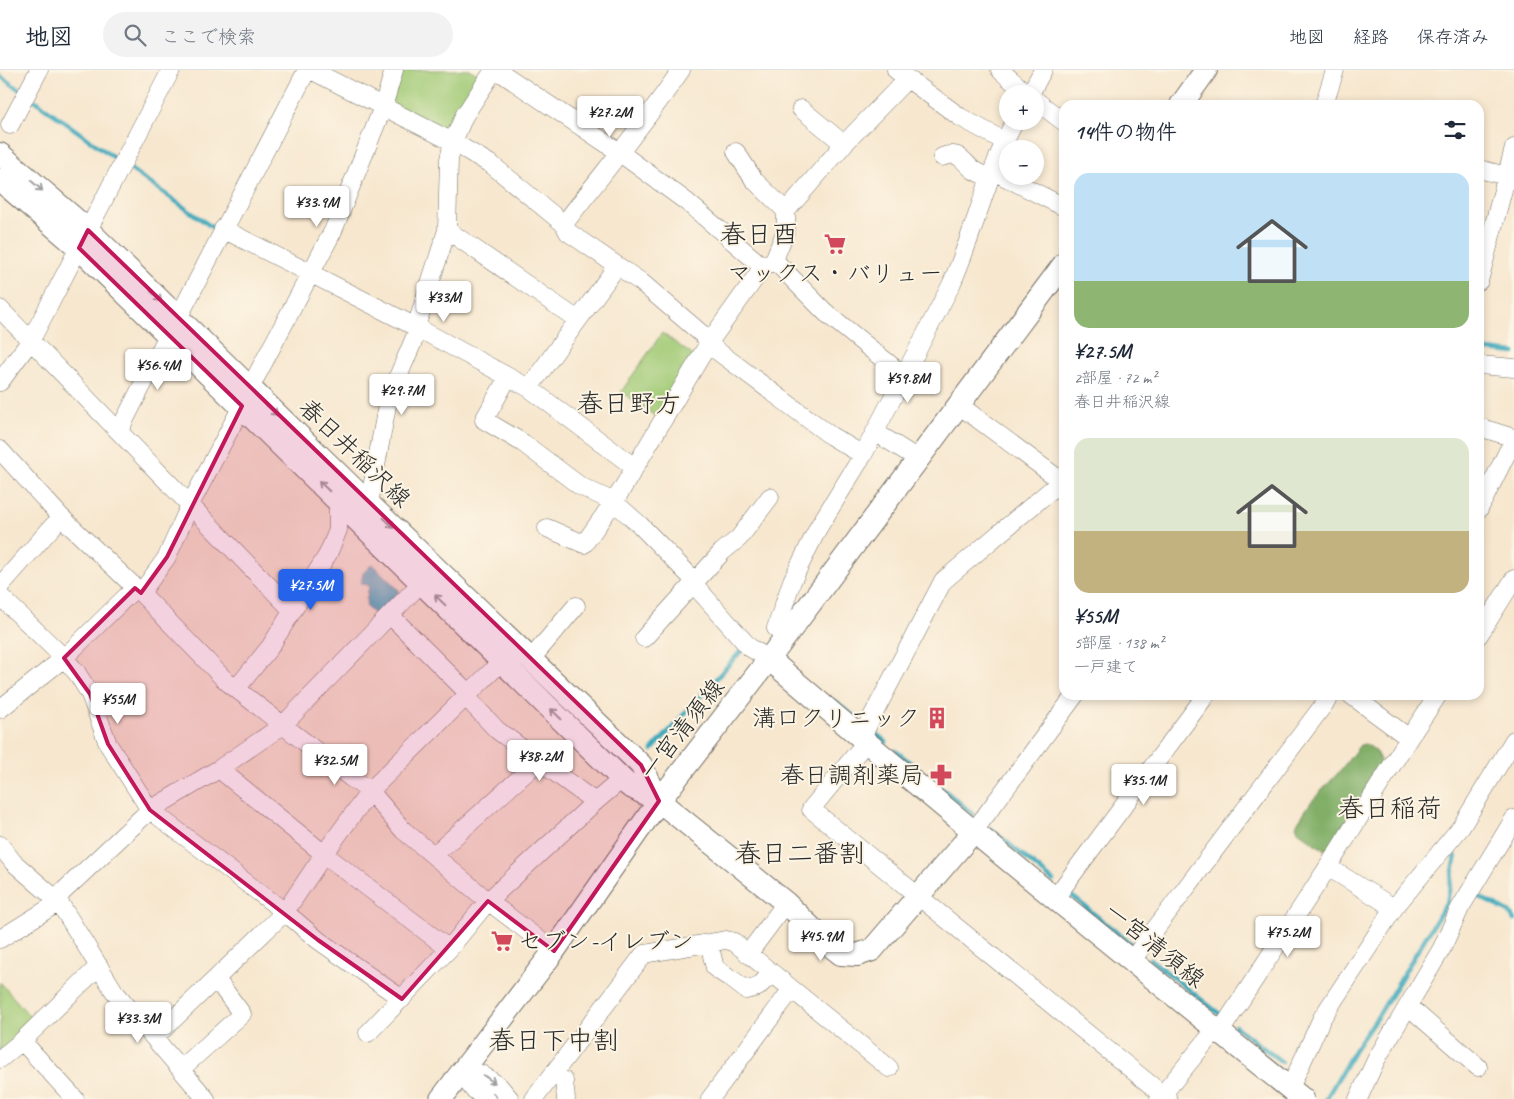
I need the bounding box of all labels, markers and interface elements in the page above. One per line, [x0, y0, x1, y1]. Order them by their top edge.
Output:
search box [103, 12, 453, 57]
icon: search [121, 21, 149, 49]
text: 地図 [25, 22, 73, 52]
text: ここで検索 [161, 25, 256, 49]
text: 地図 [1289, 26, 1325, 48]
text: 経路 [1353, 26, 1389, 48]
text: 保存済み [1417, 26, 1489, 48]
map controls [999, 85, 1044, 185]
button: + [999, 85, 1044, 130]
pin: ¥27.2M [569, 96, 651, 138]
text: ¥27.2M [588, 102, 632, 122]
icon: filters [1441, 116, 1469, 144]
text: 14件の物件 [1074, 119, 1177, 145]
button: − [999, 140, 1044, 185]
one-way arrow [30, 180, 43, 191]
pin: ¥33.9M [276, 186, 358, 228]
text: ¥33.9M [295, 192, 339, 212]
icon: home [1227, 206, 1317, 296]
district label: 春日酉 [720, 218, 798, 251]
supermarket icon: マックス・バリュー [822, 231, 848, 257]
place label: マックス・バリュー [727, 258, 943, 288]
pin: ¥33M [414, 280, 474, 323]
text: ¥33M [427, 287, 461, 307]
one-way arrow [150, 290, 162, 302]
text: ¥27.5M [1074, 338, 1131, 364]
pin: ¥56.4M [117, 348, 199, 391]
text: ¥56.4M [136, 355, 180, 375]
pin: ¥59.8M [867, 362, 949, 404]
text: ¥59.8M [886, 368, 930, 388]
text: 2部屋 · 72 m² [1074, 368, 1156, 388]
pin: ¥29.7M [361, 374, 443, 416]
text: ¥29.7M [380, 380, 424, 400]
district label: 春日野方 [577, 387, 681, 420]
street label: 春日井稲沢線 [293, 392, 417, 514]
text: 春日井稲沢線 [1074, 392, 1170, 412]
one-way arrow [266, 404, 279, 416]
icon: home [1227, 471, 1317, 561]
one-way arrow [318, 481, 330, 493]
one-way arrow [382, 517, 395, 529]
pin: ¥27.5M [270, 568, 352, 611]
text: ¥27.5M [289, 575, 333, 595]
one-way arrow [434, 594, 446, 606]
text: ¥55M [1074, 603, 1117, 629]
text: 5部屋 · 138 m² [1074, 633, 1164, 653]
text: 一戸建て [1074, 657, 1138, 677]
street label: 一宮清須線 [633, 672, 731, 786]
pin: ¥55M [88, 682, 148, 725]
text: ¥55M [102, 689, 134, 709]
place label: 溝口クリニック [752, 703, 920, 733]
building icon: 溝口クリニック [924, 705, 950, 731]
one-way arrow [550, 708, 562, 720]
pin: ¥38.2M [499, 740, 581, 782]
pin: ¥32.5M [294, 744, 376, 786]
text: ¥38.2M [518, 746, 562, 766]
text: ¥32.5M [313, 750, 357, 770]
place label: 春日調剤薬局 [780, 760, 924, 790]
pharmacy icon: 春日調剤薬局 [928, 762, 954, 788]
pin: ¥35.1M [1103, 764, 1185, 806]
text: ¥35.1M [1122, 770, 1166, 790]
district label: 春日稲荷 [1338, 792, 1442, 825]
district label: 春日二番割 [735, 837, 865, 870]
street label: 一宮清須線 [1099, 896, 1211, 994]
pin: ¥75.2M [1247, 916, 1329, 958]
pin: ¥45.9M [780, 920, 862, 962]
text: ¥75.2M [1266, 922, 1310, 942]
place label: セブン-イレブン [518, 926, 694, 956]
text: ¥45.9M [799, 926, 843, 946]
supermarket icon: セブン-イレブン [489, 928, 515, 954]
pin: ¥33.3M [97, 1002, 179, 1044]
text: ¥33.3M [116, 1008, 160, 1028]
district label: 春日下中割 [489, 1024, 619, 1057]
one-way arrow [482, 1074, 496, 1084]

